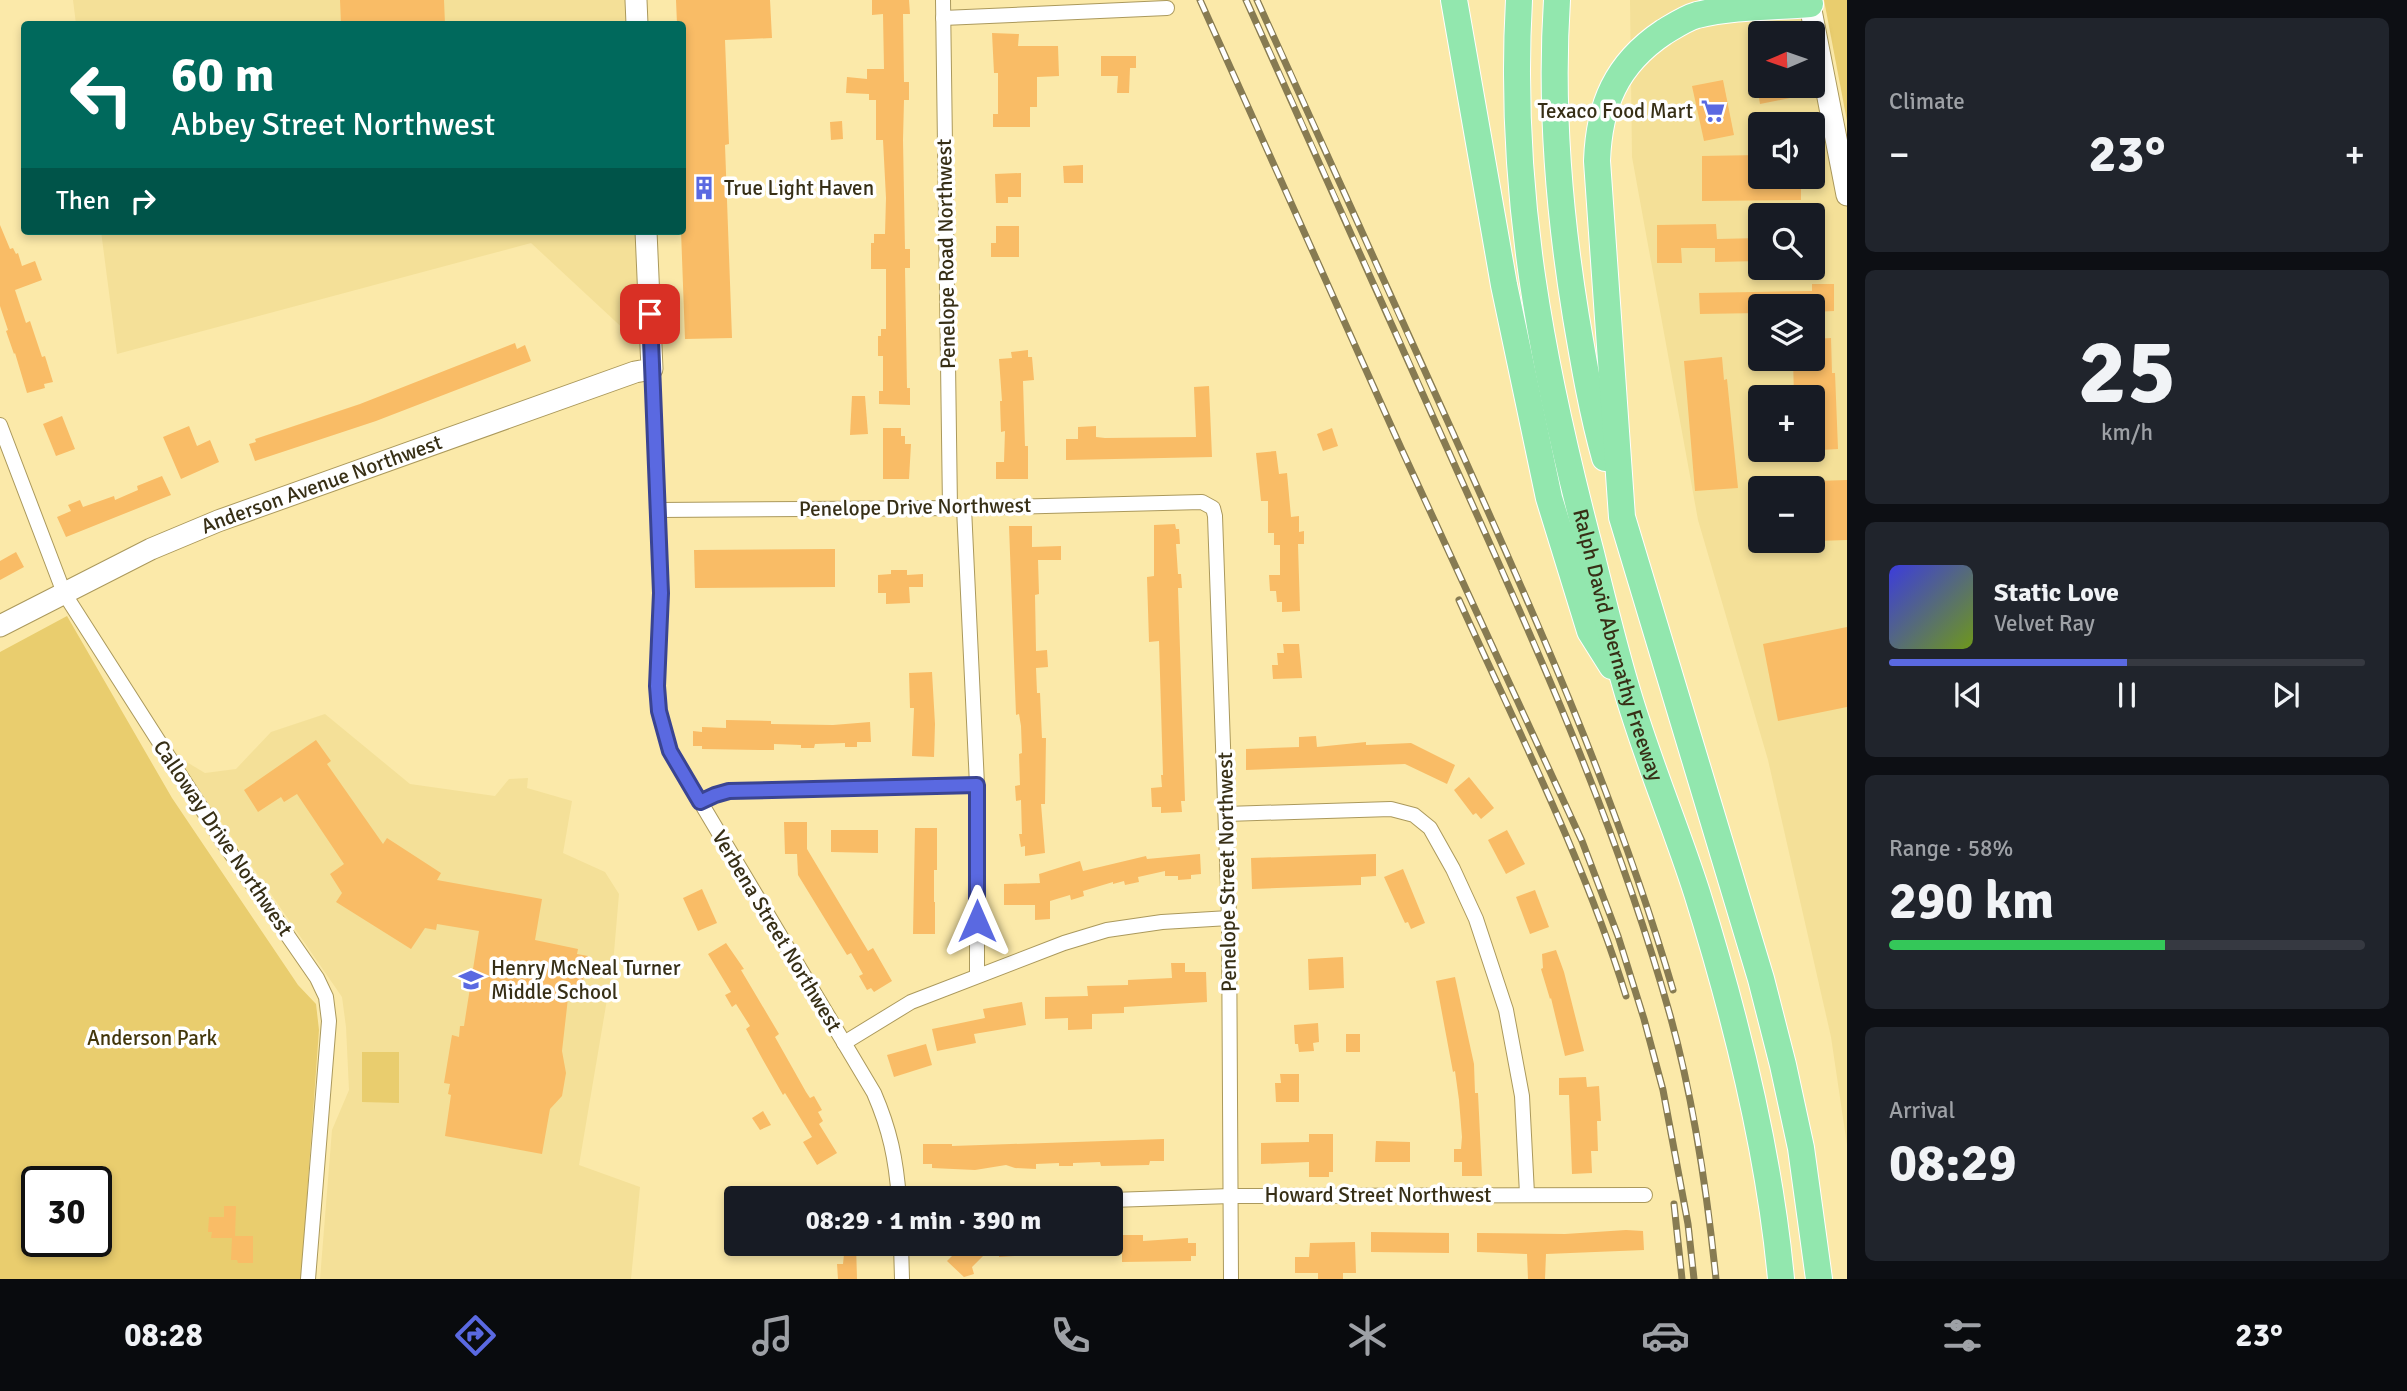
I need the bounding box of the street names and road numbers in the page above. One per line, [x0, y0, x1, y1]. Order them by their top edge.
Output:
street label: Penelope Road Northwest [931, 139, 961, 369]
street label: Anderson Avenue Northwest [197, 429, 445, 540]
street label: Penelope Drive Northwest [799, 492, 1031, 522]
street label: Ralph David Abernathy Freeway [1567, 506, 1669, 785]
street label: Calloway Drive Northwest [148, 735, 298, 941]
street label: Penelope Street Northwest [1212, 752, 1242, 992]
street label: Verbena Street Northwest [706, 825, 848, 1037]
street label: Howard Street Northwest [1265, 1182, 1491, 1208]

